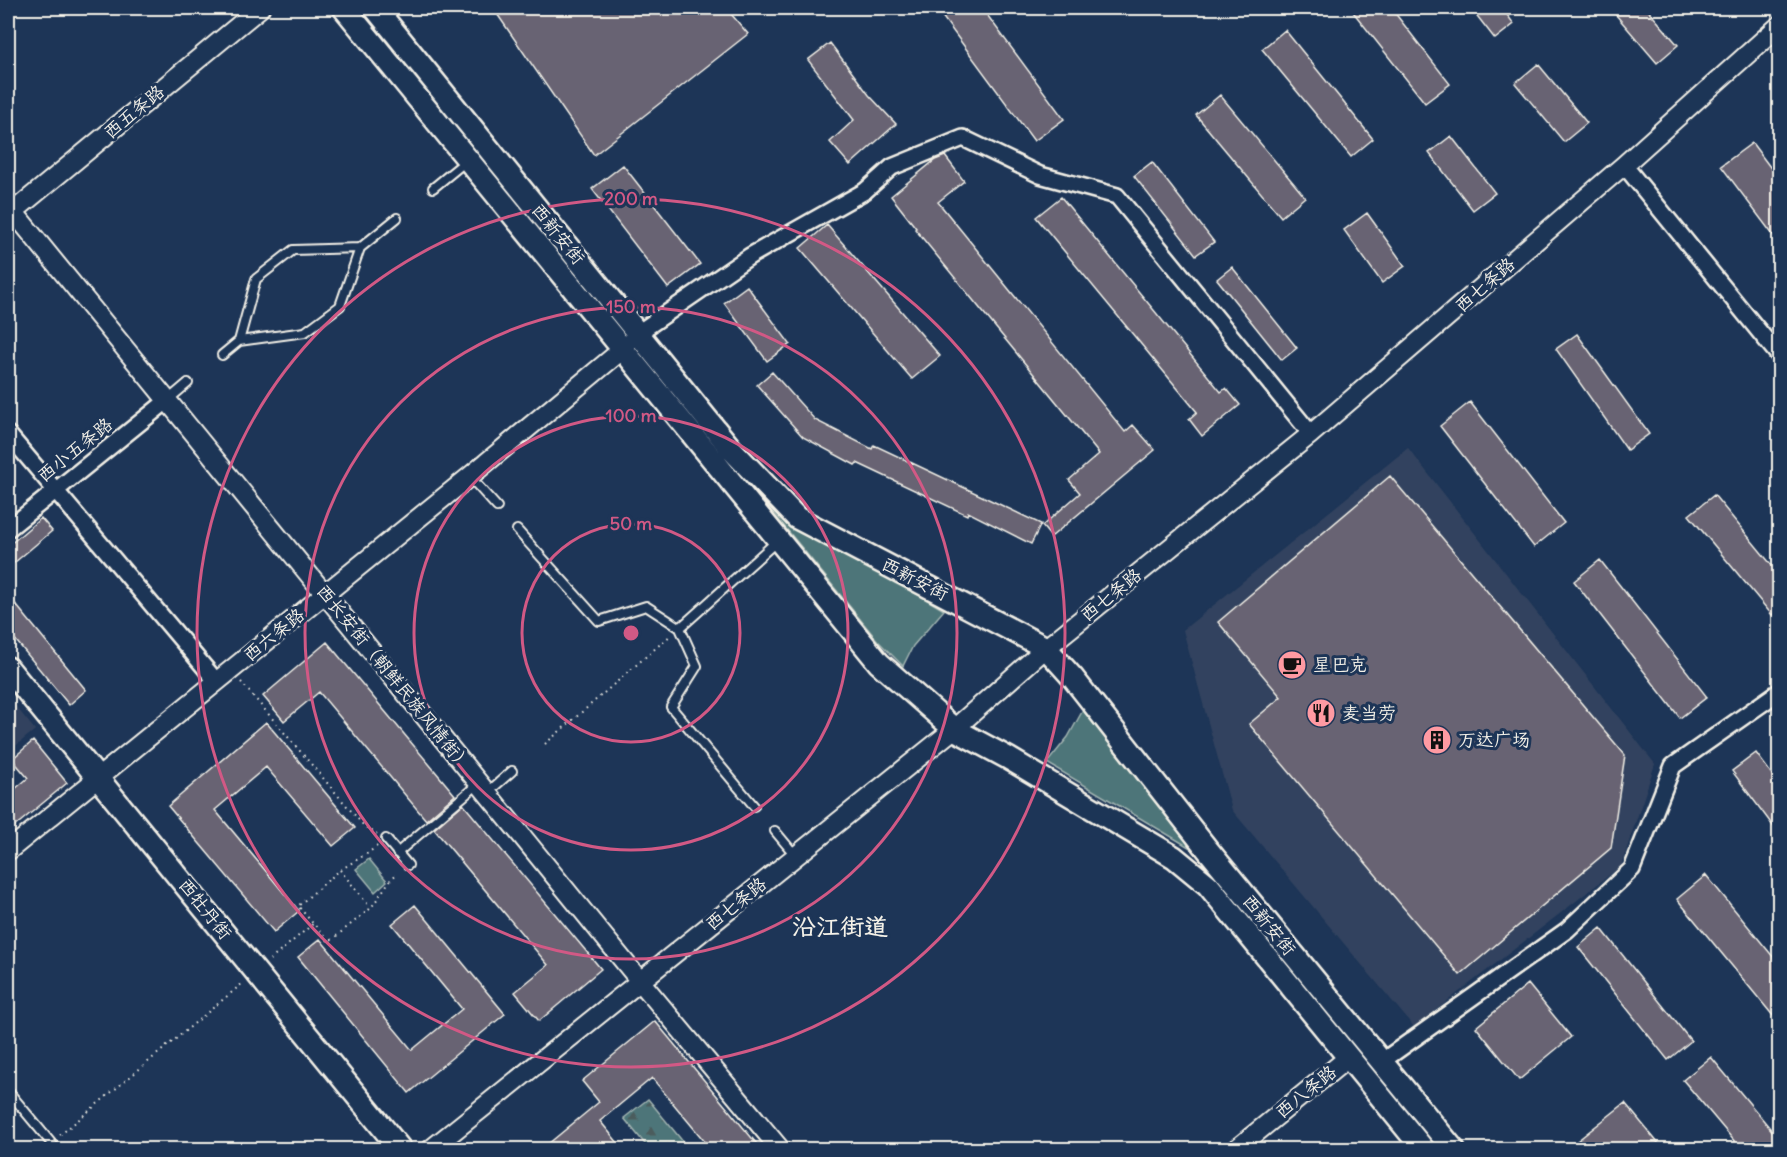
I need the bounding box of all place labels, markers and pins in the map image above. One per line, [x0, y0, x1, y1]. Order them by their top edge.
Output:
centre of rings [621, 623, 641, 643]
cafe icon: 星巴克 [1276, 649, 1308, 681]
place label: 星巴克 [1313, 653, 1367, 676]
restaurant icon: 麦当劳 [1305, 697, 1337, 729]
place label: 麦当劳 [1342, 701, 1396, 724]
building icon: 万达广场 [1421, 724, 1453, 756]
place label: 万达广场 [1458, 728, 1530, 751]

